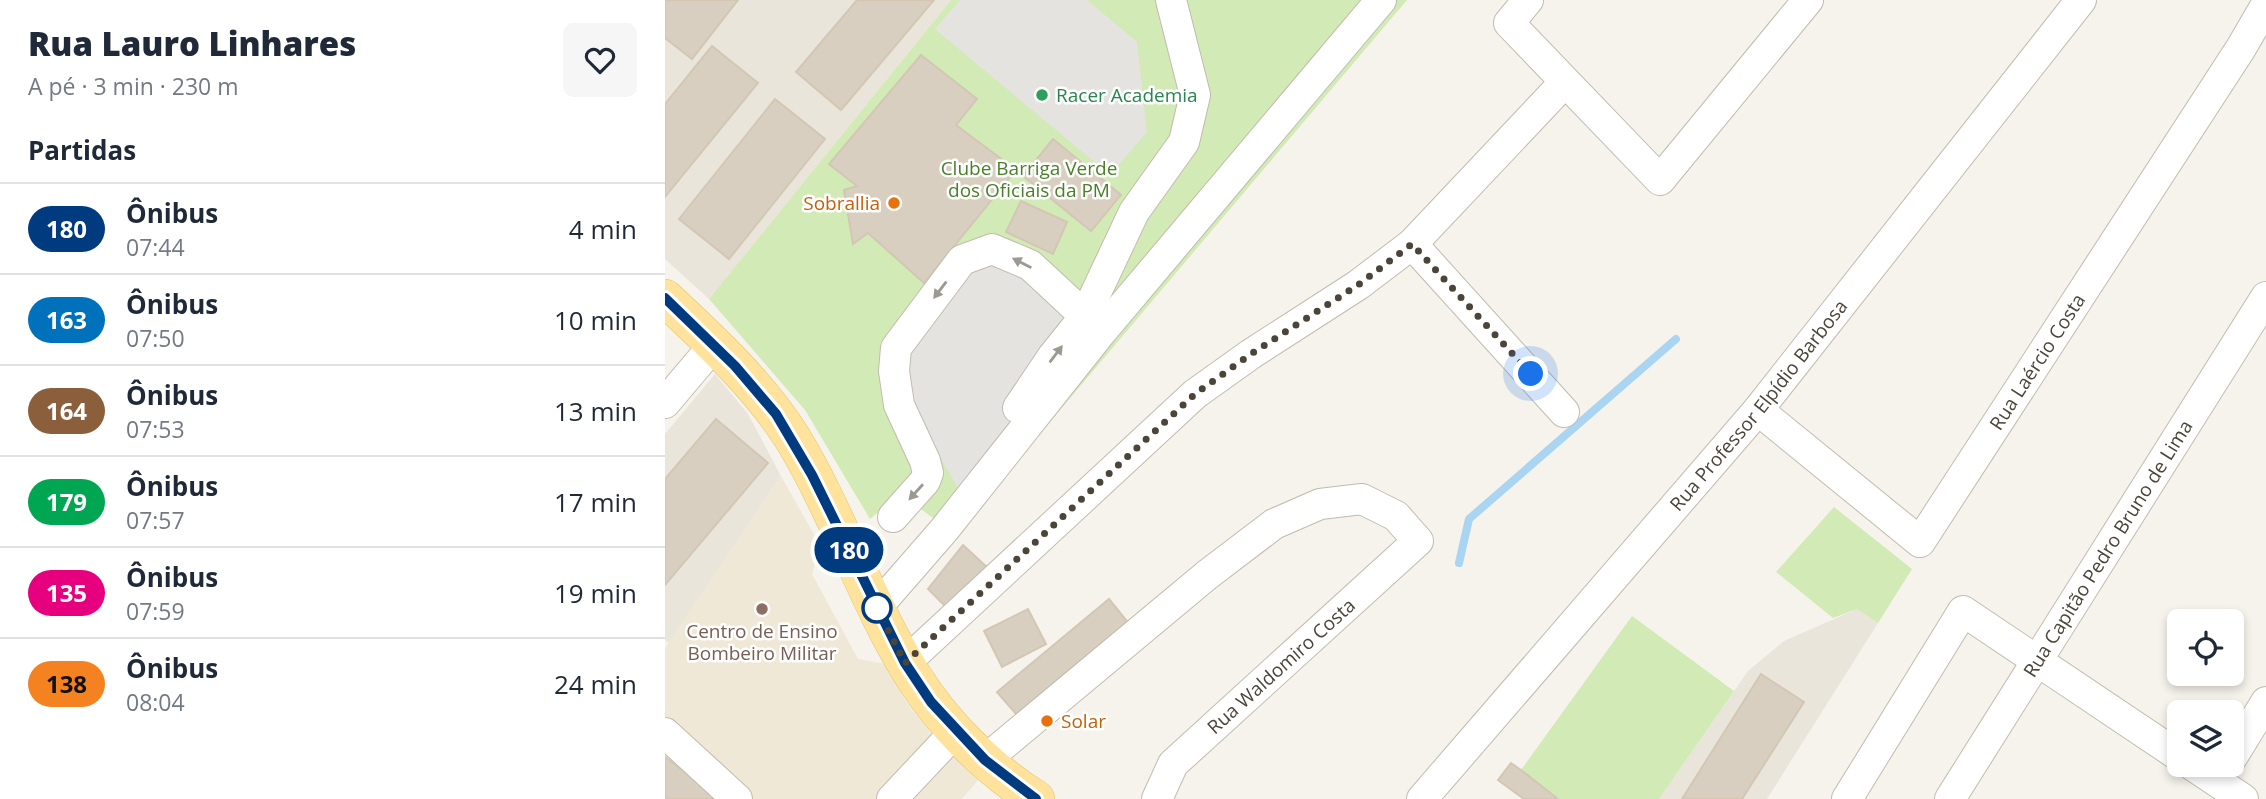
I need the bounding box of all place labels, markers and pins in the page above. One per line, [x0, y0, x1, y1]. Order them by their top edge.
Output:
place label: Racer Academia [1056, 82, 1198, 108]
marker: Racer Academia [1034, 87, 1050, 103]
place label: Sobrallia [803, 190, 880, 216]
marker: Sobrallia [886, 195, 902, 211]
unlabelled marker [862, 593, 892, 623]
marker: Centro de Ensino Bombeiro Militar [754, 601, 770, 617]
place label: Centro de Ensino Bombeiro Militar [686, 618, 838, 666]
place label: Solar [1061, 708, 1106, 734]
marker: Solar [1039, 713, 1055, 729]

